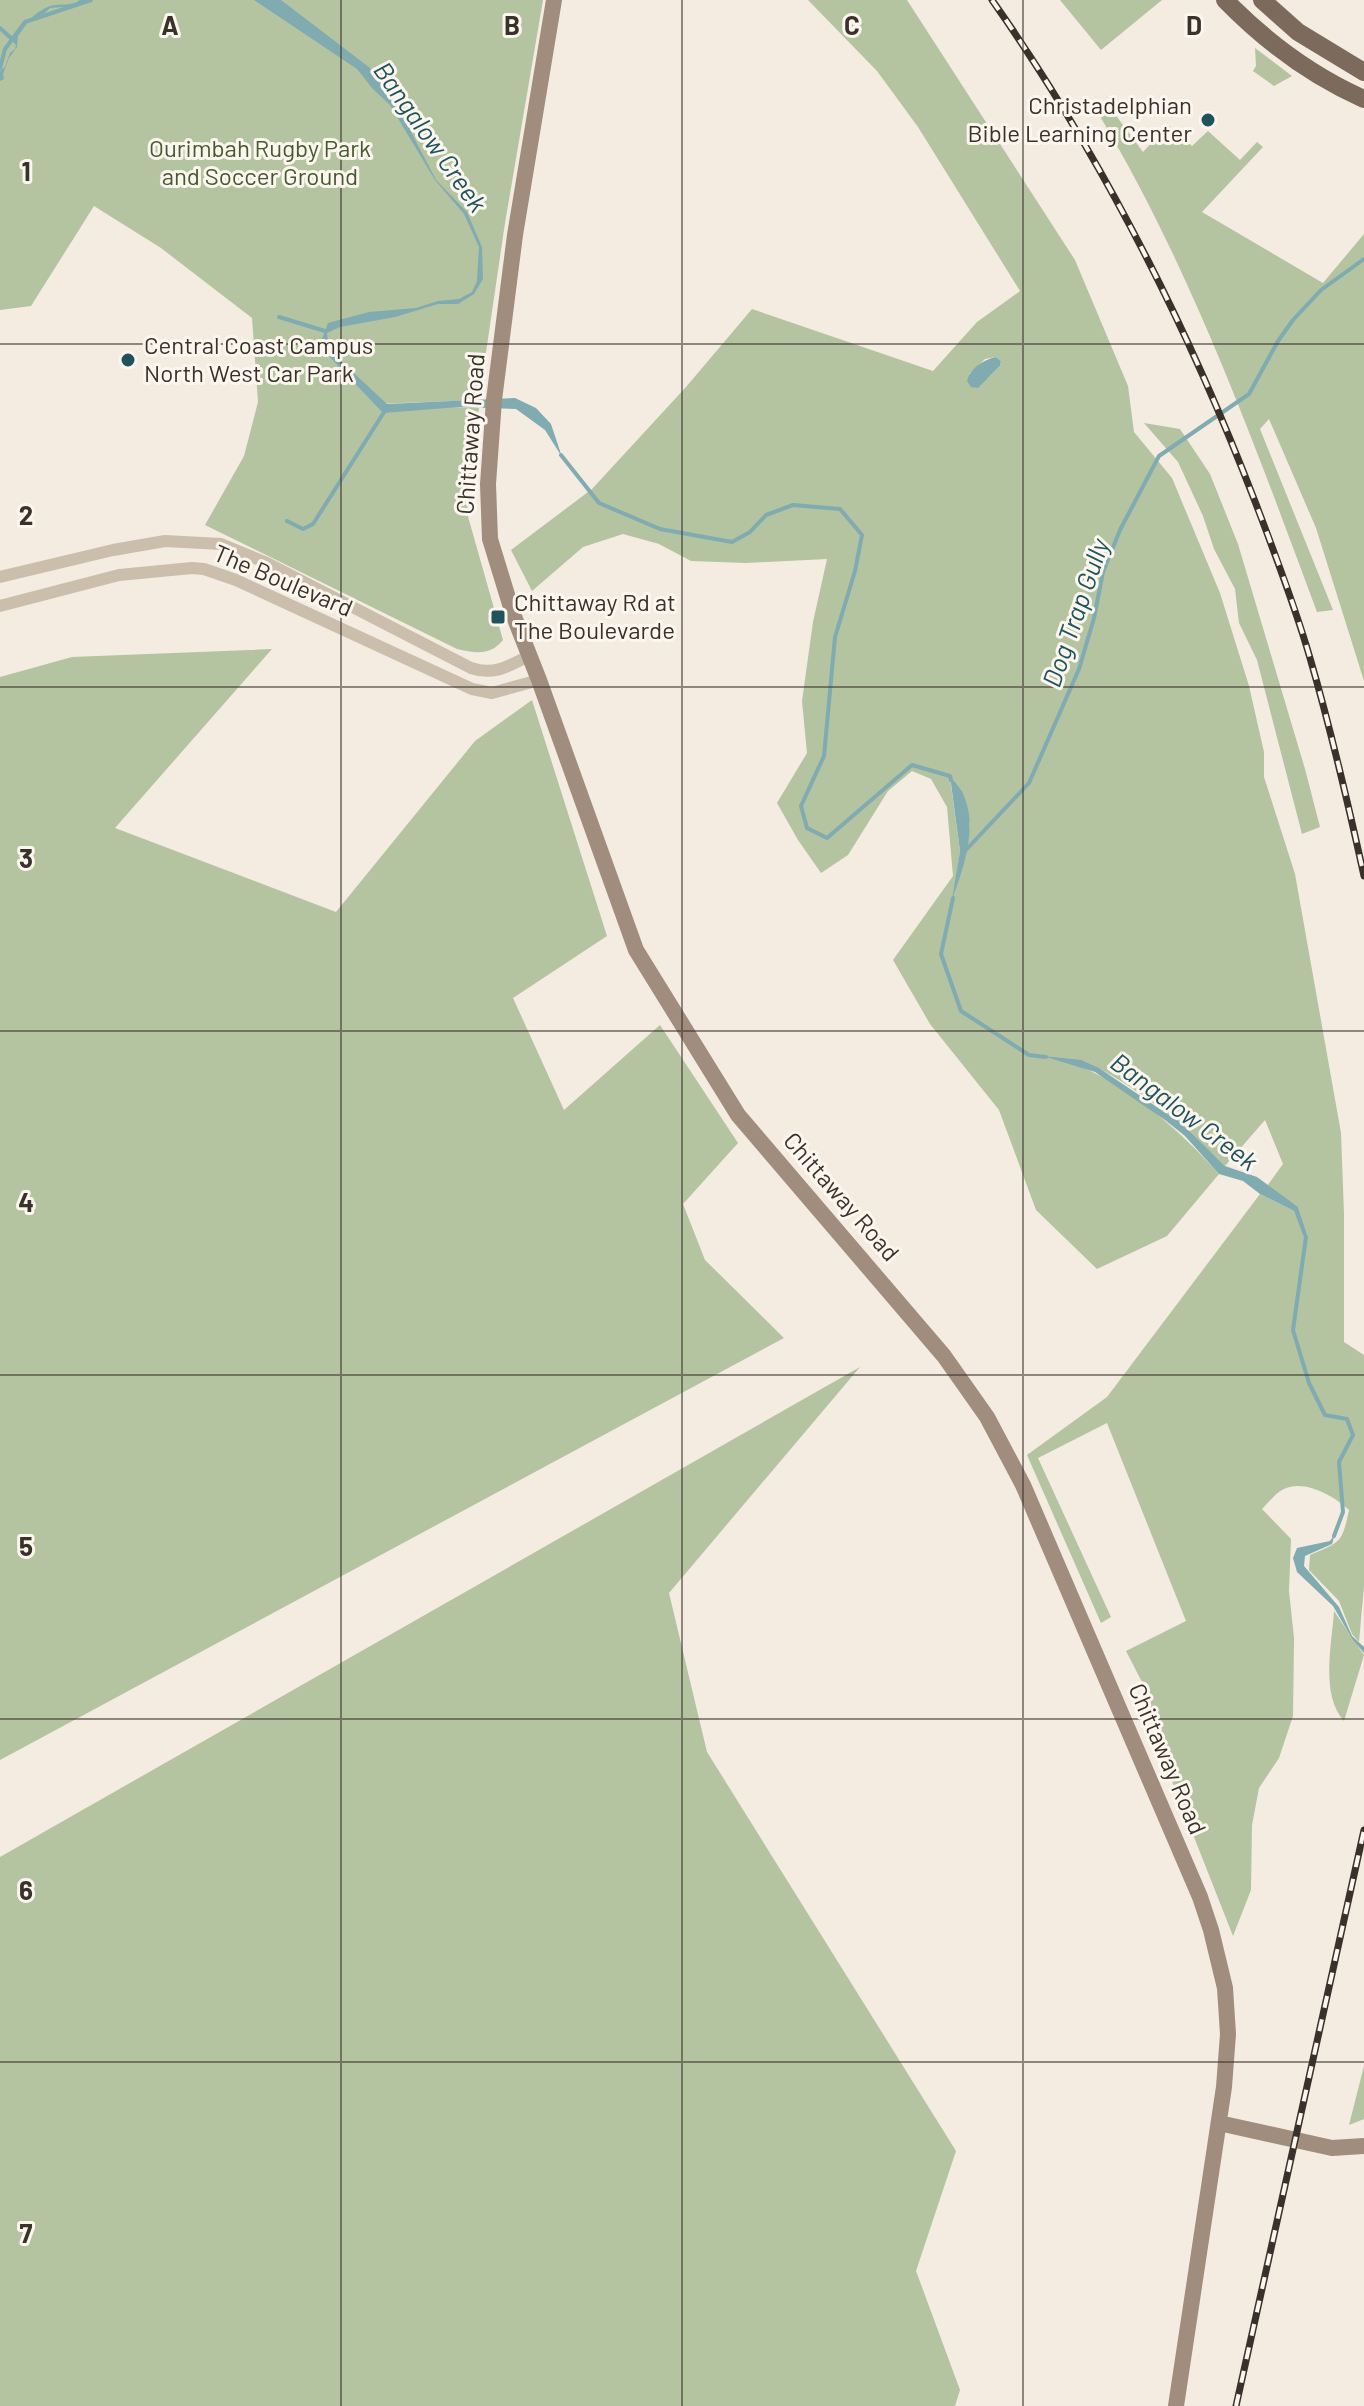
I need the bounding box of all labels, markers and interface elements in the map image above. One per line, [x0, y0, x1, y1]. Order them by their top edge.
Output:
text: A [161, 9, 179, 40]
text: B [504, 9, 520, 40]
text: C [844, 9, 860, 40]
text: D [1186, 9, 1202, 40]
water label: Bangalow Creek [368, 55, 495, 217]
place label: Christadelphian Bible Learning Center [968, 90, 1192, 147]
marker: Christadelphian Bible Learning Center [1199, 111, 1217, 129]
park label: Ourimbah Rugby Park and Soccer Ground [149, 133, 371, 190]
text: 1 [21, 155, 31, 186]
place label: Central Coast Campus North West Car Park [144, 330, 373, 387]
marker: Central Coast Campus North West Car Park [119, 351, 137, 369]
street label: Chittaway Road [449, 352, 490, 515]
text: 2 [19, 499, 33, 530]
water label: Dog Trap Gully [1035, 533, 1115, 691]
street label: The Boulevard [210, 537, 357, 622]
place label: Chittaway Rd at The Boulevarde [514, 587, 676, 644]
marker: Chittaway Rd at The Boulevarde [489, 608, 507, 626]
text: 3 [19, 842, 33, 873]
water label: Bangalow Creek [1105, 1045, 1265, 1176]
street label: Chittaway Road [778, 1126, 906, 1266]
text: 4 [18, 1186, 34, 1217]
text: 5 [19, 1530, 33, 1561]
street label: Chittaway Road [1124, 1679, 1213, 1838]
text: 6 [19, 1874, 33, 1905]
text: 7 [20, 2217, 33, 2248]

